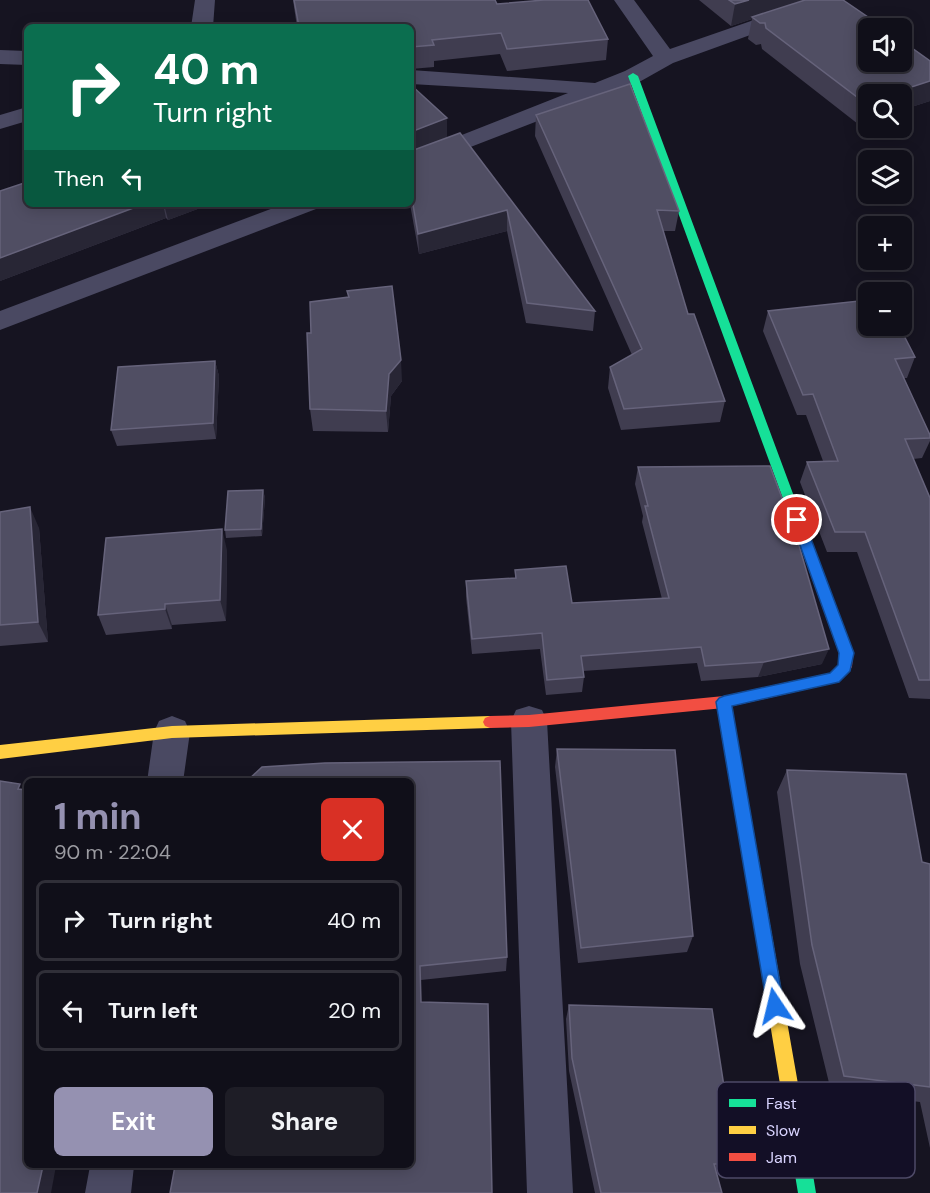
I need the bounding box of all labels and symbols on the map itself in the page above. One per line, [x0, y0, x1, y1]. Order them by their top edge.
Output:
pin [771, 494, 822, 545]
position arrow [743, 974, 807, 1038]
legend [717, 1082, 915, 1178]
text: Fast [766, 1093, 797, 1114]
text: Slow [766, 1120, 800, 1141]
text: Jam [766, 1147, 797, 1168]

